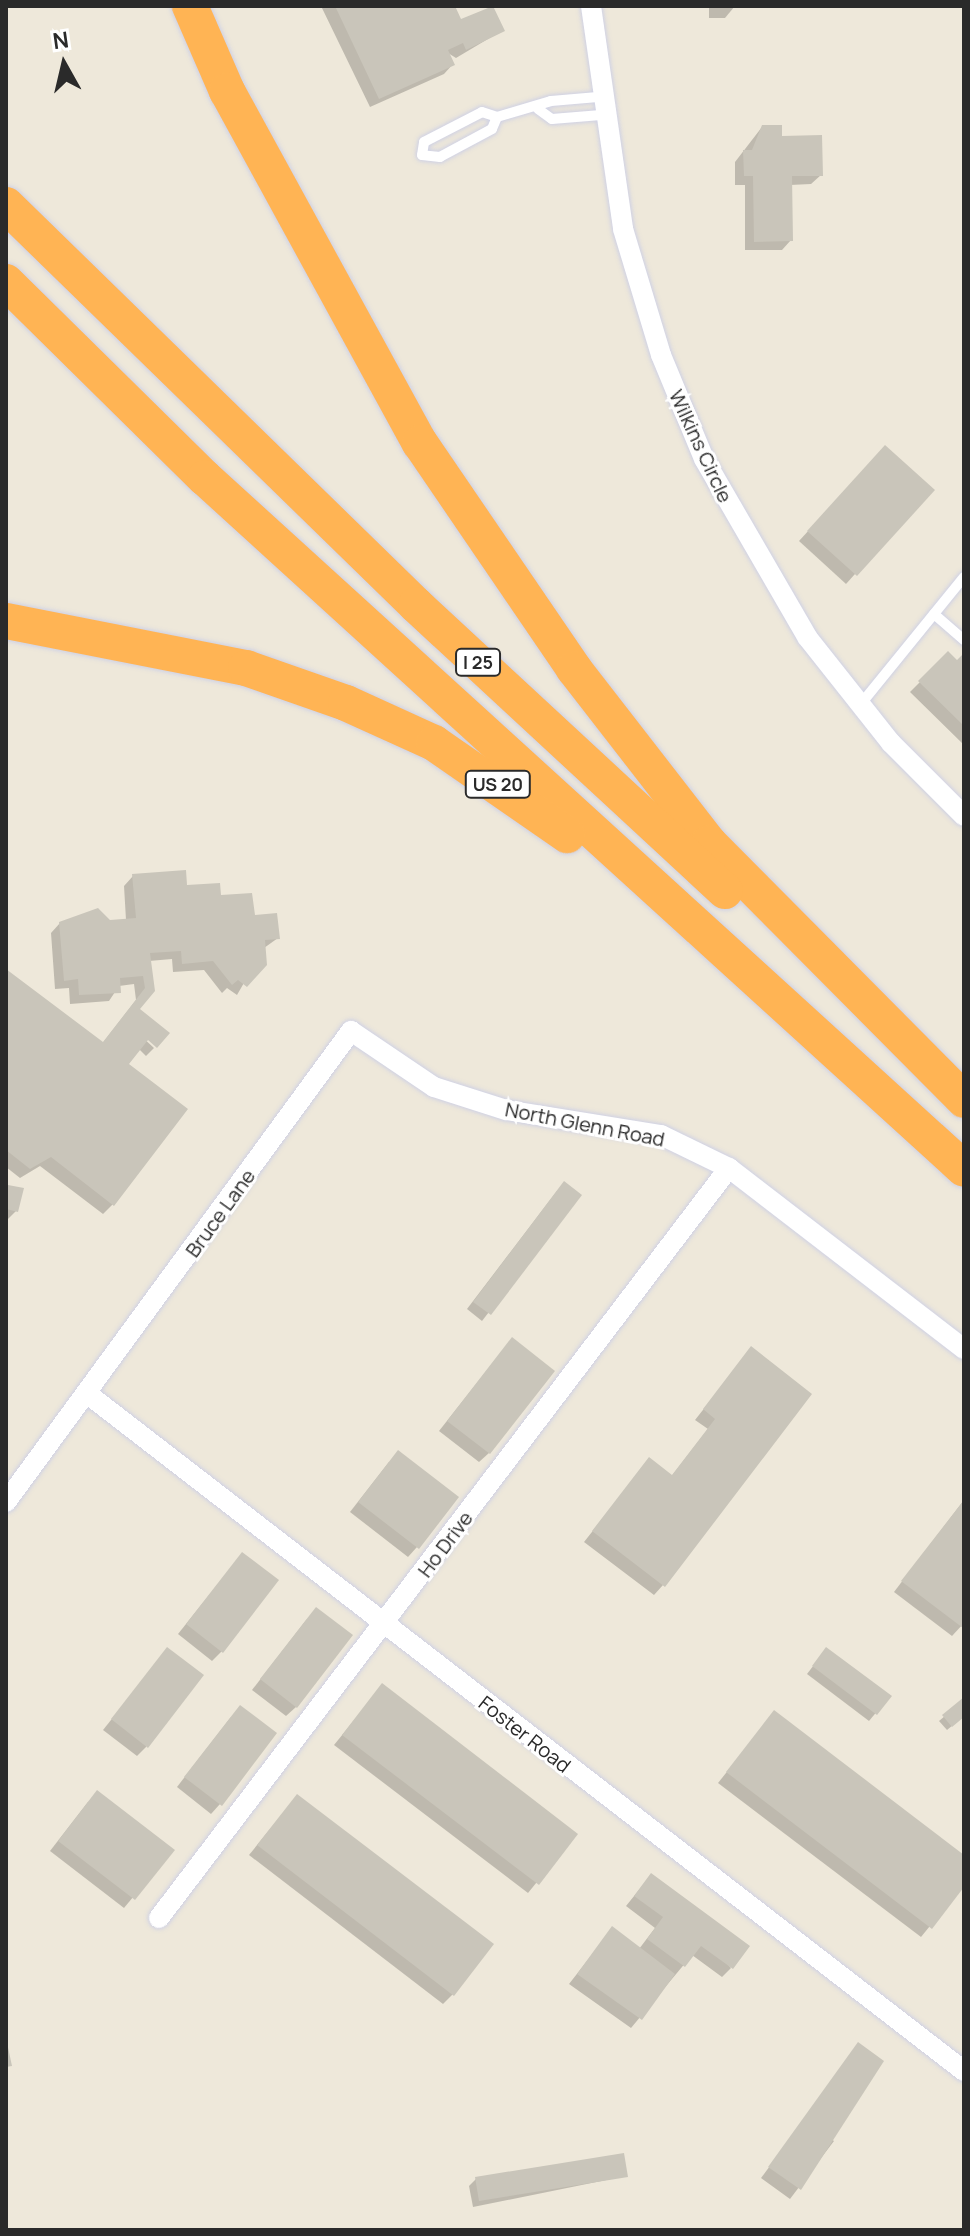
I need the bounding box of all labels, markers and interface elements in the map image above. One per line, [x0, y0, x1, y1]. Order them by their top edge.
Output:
north arrow [24, 24, 104, 104]
text: N [51, 24, 71, 56]
street label: Wilkins Circle [664, 386, 738, 506]
road number: I 25 [454, 648, 502, 676]
road number: US 20 [464, 770, 532, 798]
street label: North Glenn Road [503, 1097, 667, 1151]
street label: Bruce Lane [180, 1164, 260, 1262]
street label: Ho Drive [412, 1506, 478, 1582]
street label: Foster Road [474, 1691, 576, 1777]

